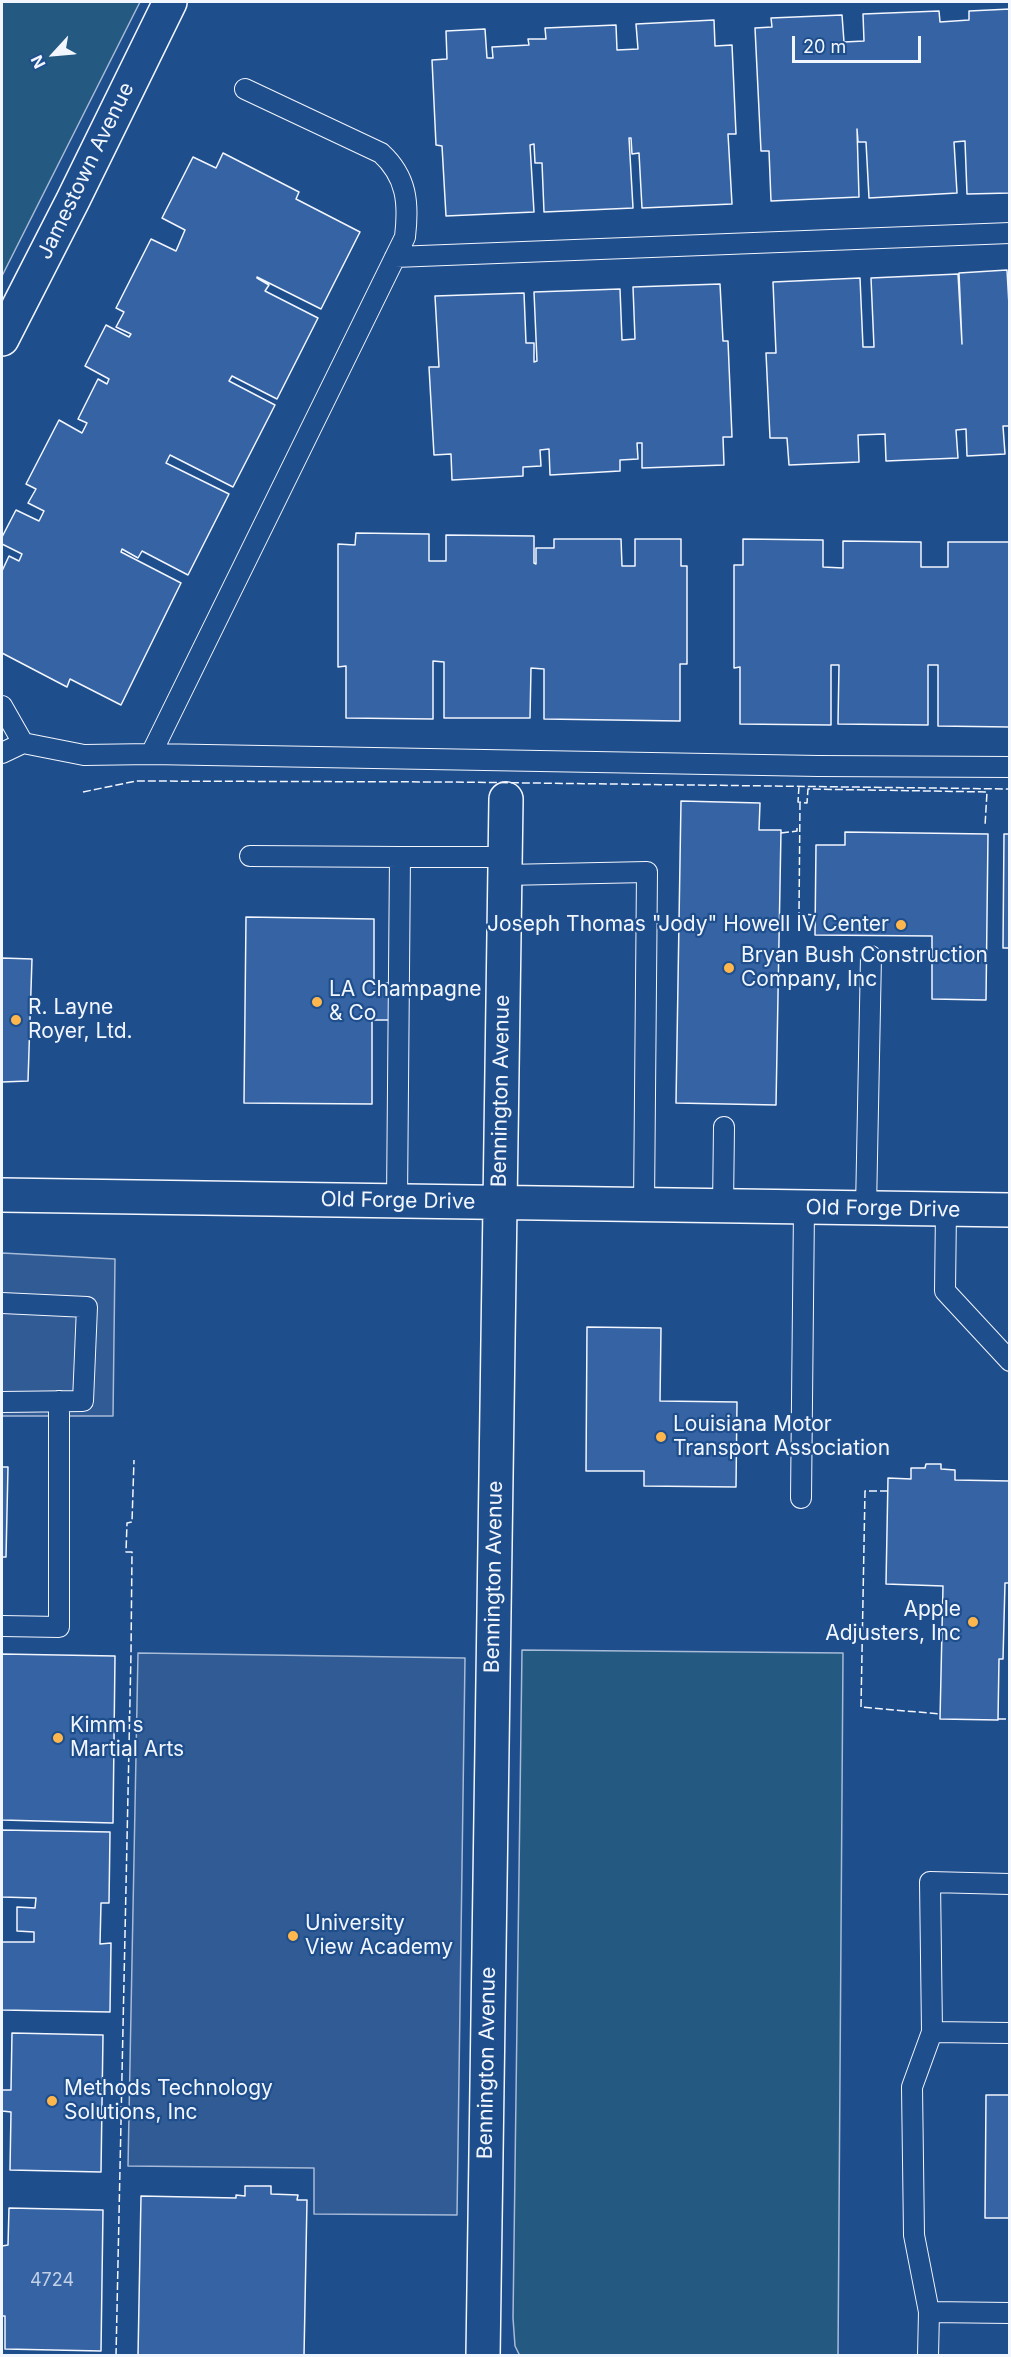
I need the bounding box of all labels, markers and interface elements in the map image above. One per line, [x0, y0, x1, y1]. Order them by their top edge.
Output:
north arrow [24, 24, 84, 84]
scale bar [795, 24, 924, 62]
text: 20 m [803, 36, 846, 57]
text: N [26, 52, 49, 72]
street label: Jamestown Avenue [32, 78, 140, 264]
place label: Joseph Thomas "Jody" Howell IV Center [487, 912, 889, 938]
marker: Joseph Thomas "Jody" Howell IV Center [894, 918, 908, 932]
place label: Bryan Bush Construction Company, Inc [741, 943, 988, 993]
marker: Bryan Bush Construction Company, Inc [722, 961, 736, 975]
place label: LA Champagne & Co [329, 977, 482, 1027]
place label: R. Layne Royer, Ltd. [28, 995, 133, 1045]
marker: LA Champagne & Co [310, 995, 324, 1009]
street label: Bennington Avenue [487, 995, 515, 1187]
marker: R. Layne Royer, Ltd. [9, 1013, 23, 1027]
street label: Old Forge Drive [320, 1187, 476, 1215]
street label: Old Forge Drive [805, 1195, 961, 1223]
place label: Louisiana Motor Transport Association [673, 1412, 890, 1462]
marker: Louisiana Motor Transport Association [654, 1430, 668, 1444]
street label: Bennington Avenue [480, 1481, 508, 1673]
place label: Apple Adjusters, Inc [825, 1597, 961, 1647]
marker: Apple Adjusters, Inc [966, 1615, 980, 1629]
place label: Kimm's Martial Arts [70, 1713, 184, 1763]
marker: Kimm's Martial Arts [51, 1731, 65, 1745]
place label: University View Academy [305, 1911, 453, 1961]
marker: University View Academy [286, 1929, 300, 1943]
street label: Bennington Avenue [473, 1967, 501, 2159]
place label: Methods Technology Solutions, Inc [64, 2076, 273, 2126]
marker: Methods Technology Solutions, Inc [45, 2094, 59, 2108]
house number: 4724 [30, 2270, 74, 2292]

